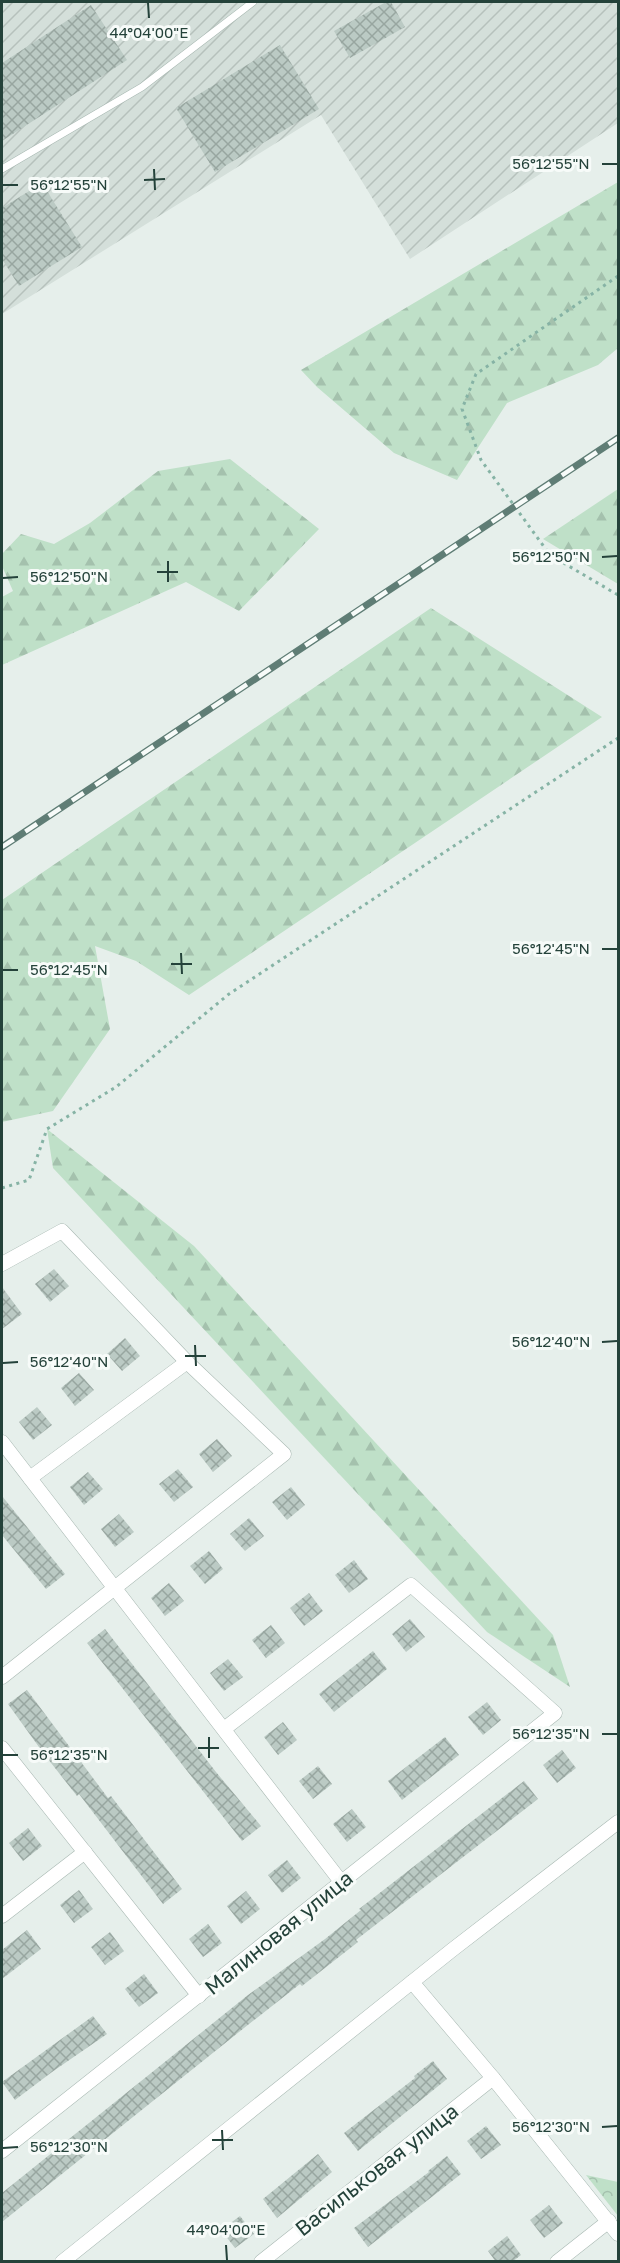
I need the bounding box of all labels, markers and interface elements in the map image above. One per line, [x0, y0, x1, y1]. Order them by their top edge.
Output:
text: 44°04'00"E [110, 23, 188, 41]
text: 56°12'55"N [512, 154, 590, 172]
text: 56°12'55"N [30, 175, 108, 193]
text: 56°12'50"N [512, 547, 590, 565]
text: 56°12'50"N [30, 567, 108, 585]
text: 56°12'45"N [512, 939, 590, 957]
text: 56°12'45"N [30, 960, 108, 978]
text: 56°12'40"N [512, 1332, 590, 1350]
text: 56°12'40"N [30, 1352, 108, 1370]
text: 56°12'35"N [512, 1724, 590, 1742]
text: 56°12'35"N [30, 1745, 108, 1763]
street label: Малиновая улица [199, 1865, 358, 2000]
street label: Васильковая улица [289, 2097, 463, 2241]
text: 56°12'30"N [512, 2117, 590, 2135]
text: 56°12'30"N [30, 2137, 108, 2155]
text: 44°04'00"E [187, 2220, 265, 2238]

